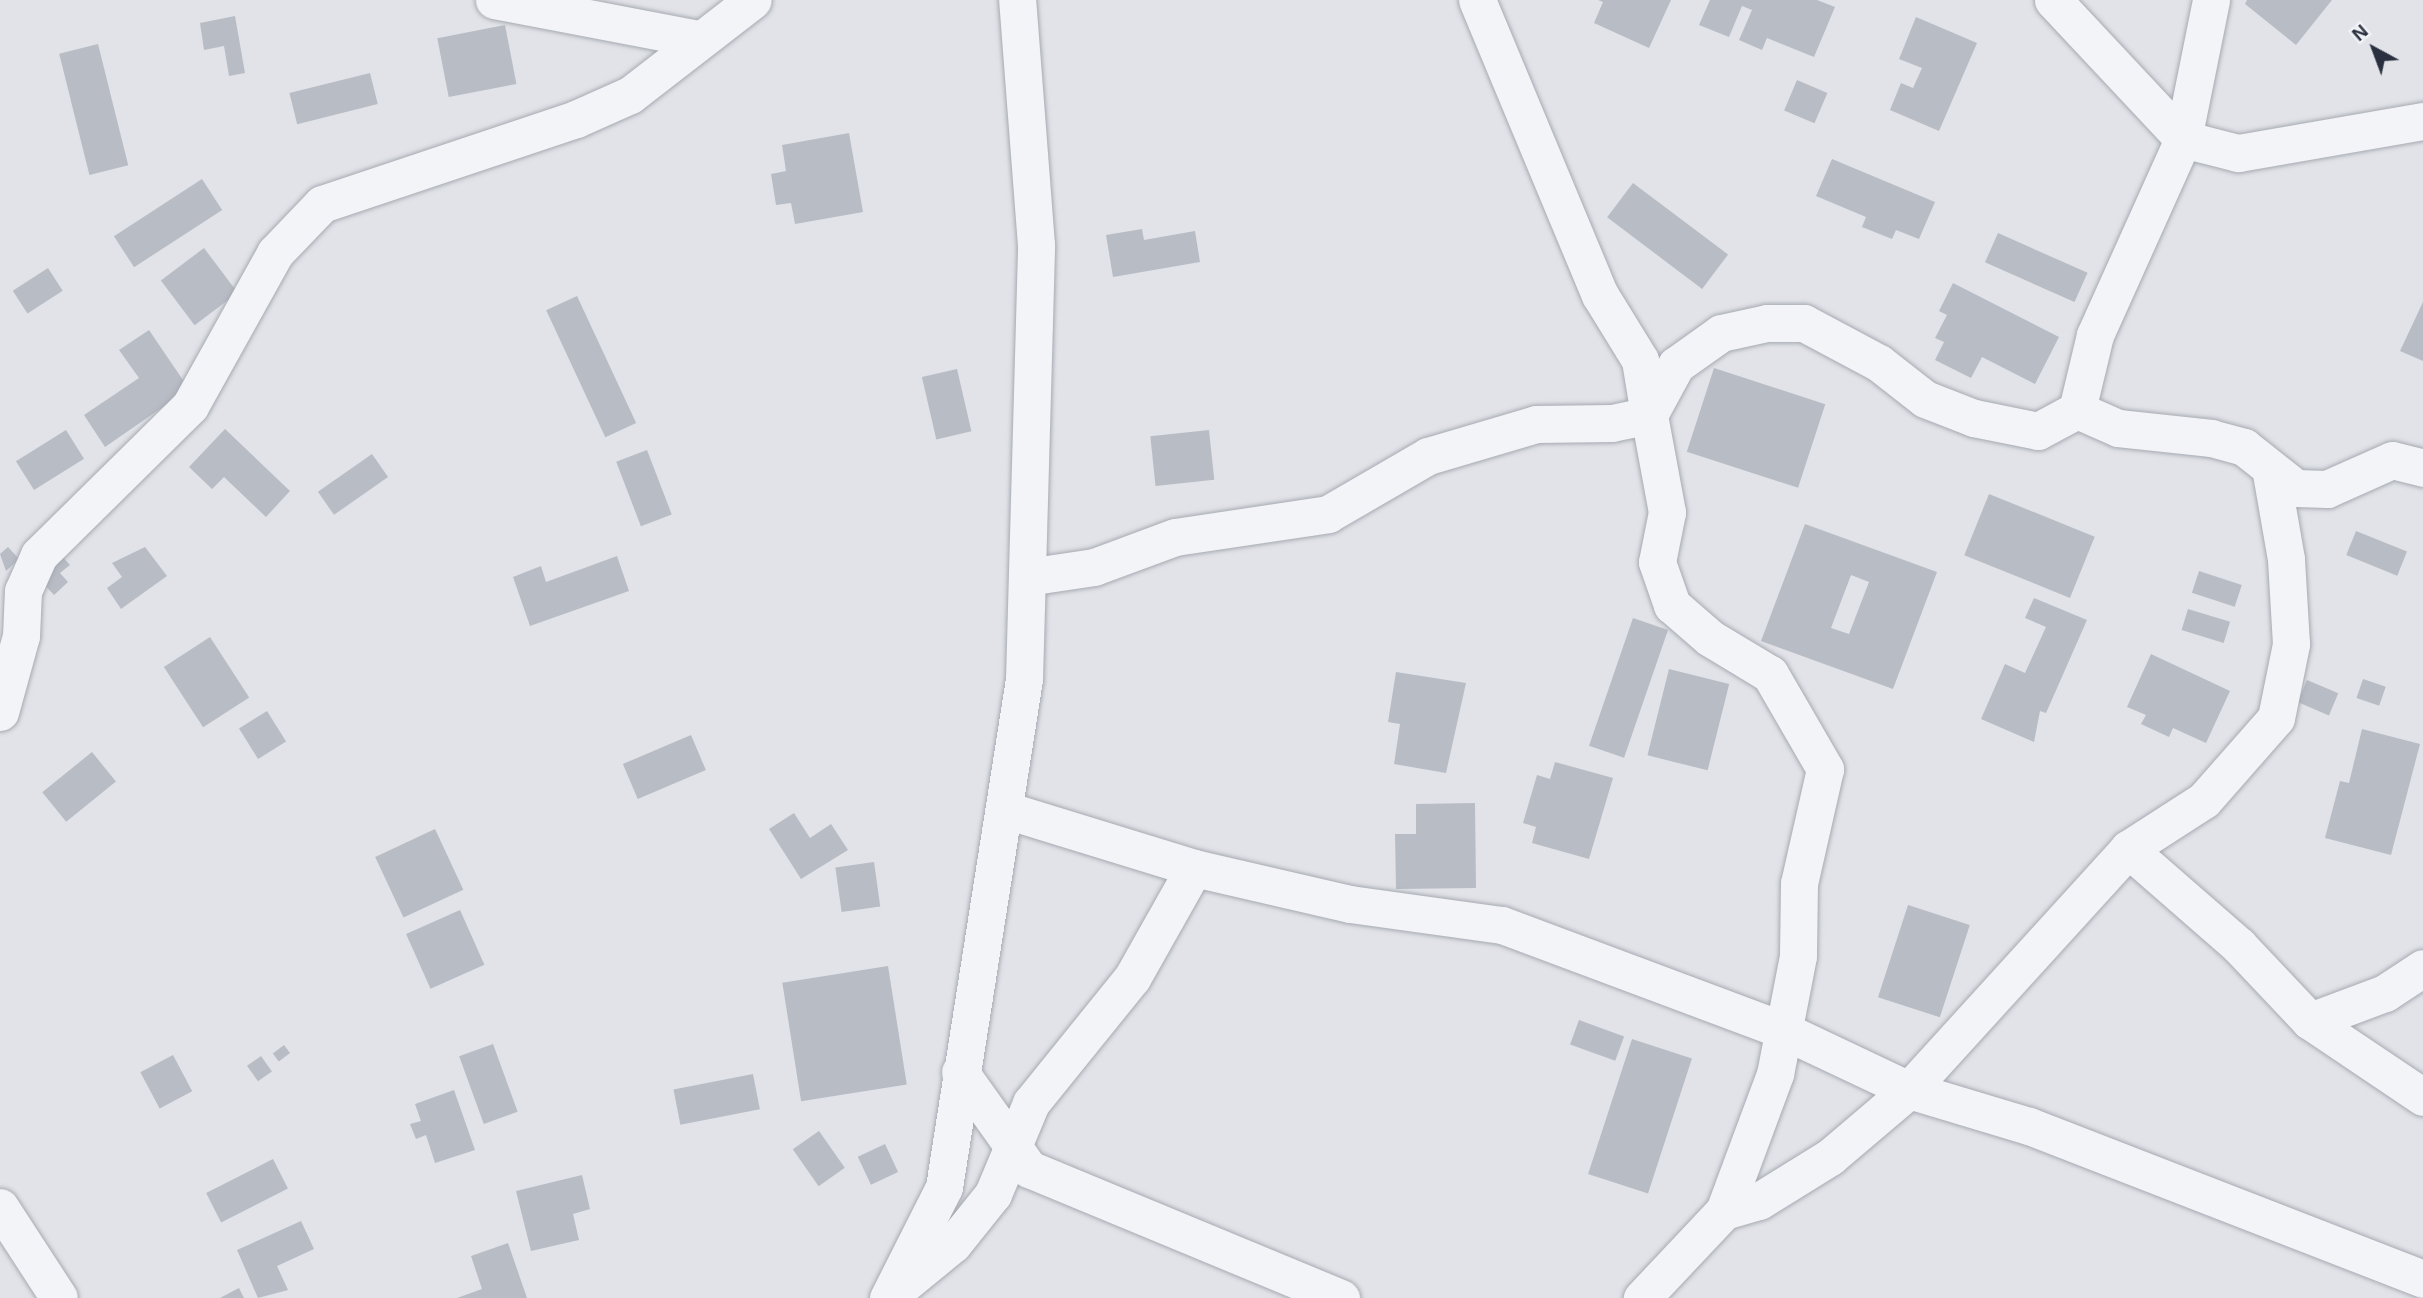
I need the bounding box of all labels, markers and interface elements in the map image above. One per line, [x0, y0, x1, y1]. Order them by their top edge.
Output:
north arrow [2339, 14, 2409, 84]
text: N [2348, 20, 2372, 45]

